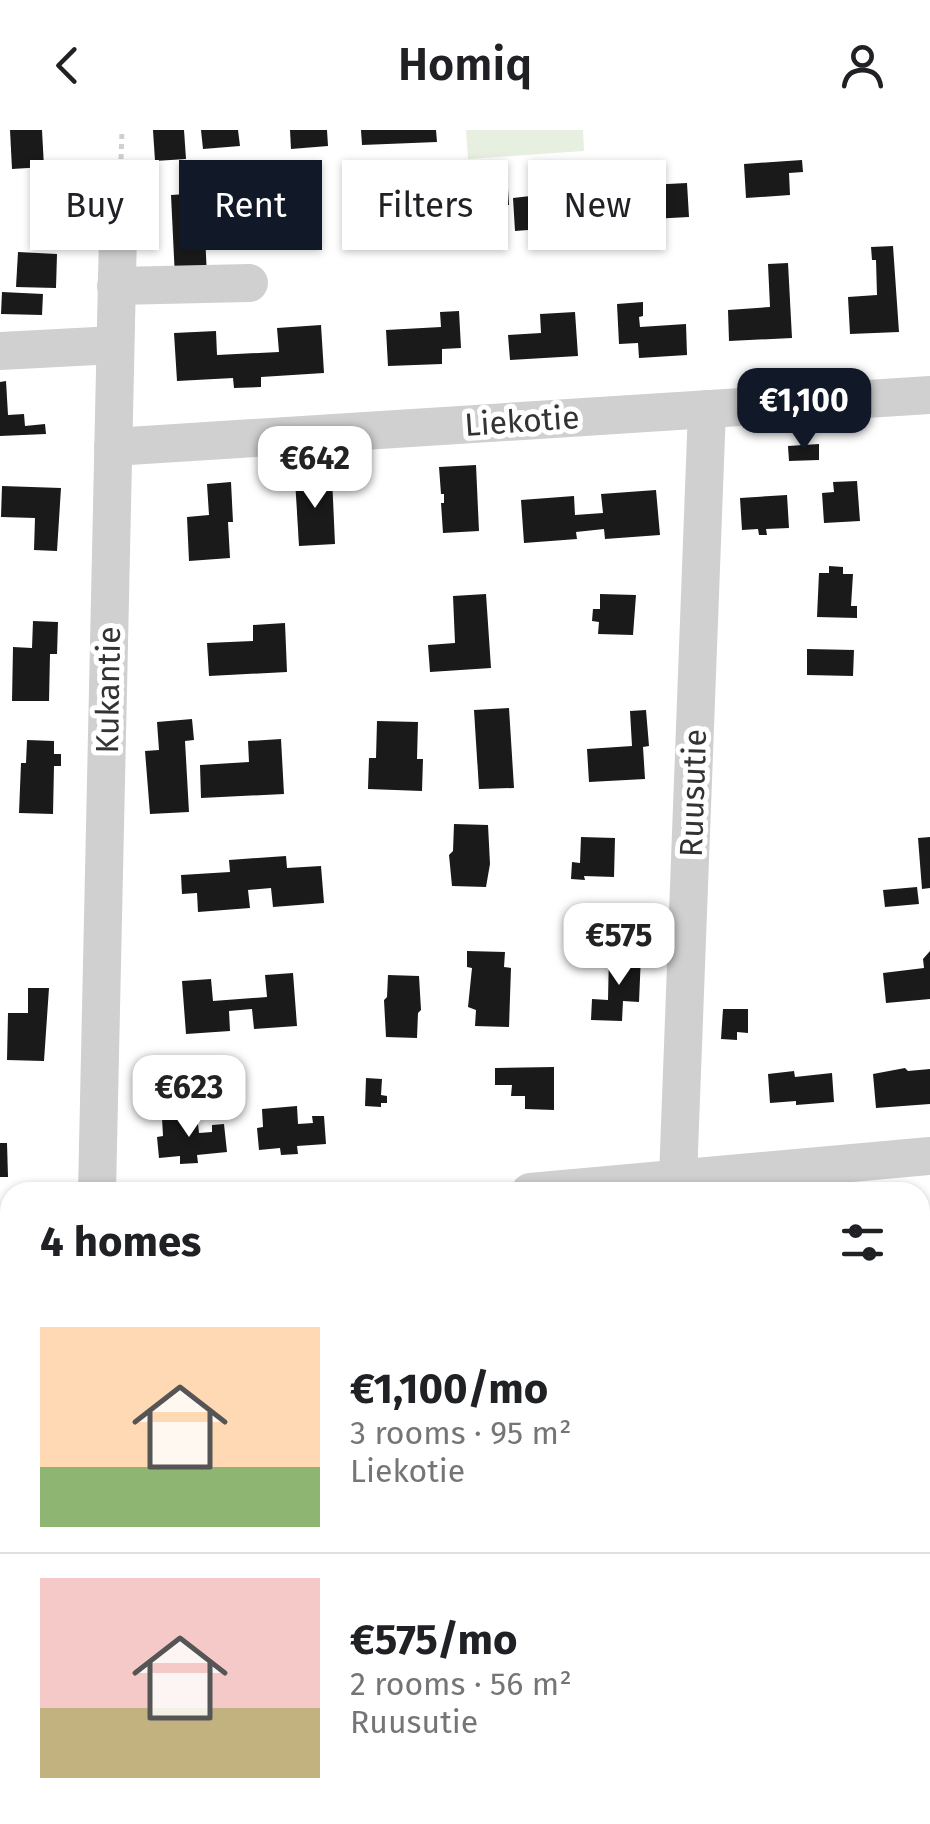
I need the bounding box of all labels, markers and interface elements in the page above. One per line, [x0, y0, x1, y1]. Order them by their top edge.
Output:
icon: back [40, 38, 95, 93]
text: Homiq [398, 38, 532, 92]
icon: person [835, 38, 890, 93]
chip: Buy [30, 160, 159, 250]
chip: Rent [179, 160, 322, 250]
chip: Filters [342, 160, 508, 250]
chip: New [528, 160, 666, 250]
pin: €1,100 [723, 368, 885, 453]
text: €1,100 [759, 381, 849, 419]
street label: Liekotie [463, 398, 581, 444]
pin: €642 [256, 426, 374, 511]
text: €642 [280, 439, 350, 477]
street label: Kukantie [88, 626, 128, 754]
street label: Ruusutie [672, 728, 714, 858]
pin: €575 [560, 903, 678, 988]
text: €575 [586, 916, 652, 954]
pin: €623 [130, 1055, 248, 1140]
text: €623 [155, 1068, 223, 1106]
icon: filters [835, 1215, 890, 1270]
text: 4 homes [40, 1217, 201, 1267]
text: €1,100/mo [350, 1364, 548, 1414]
icon: home [120, 1367, 240, 1487]
text: 3 rooms · 95 m² [350, 1414, 572, 1452]
text: Liekotie [350, 1452, 465, 1490]
text: €575/mo [350, 1615, 518, 1665]
icon: home [120, 1618, 240, 1738]
text: 2 rooms · 56 m² [350, 1665, 572, 1703]
text: Ruusutie [350, 1703, 478, 1741]

